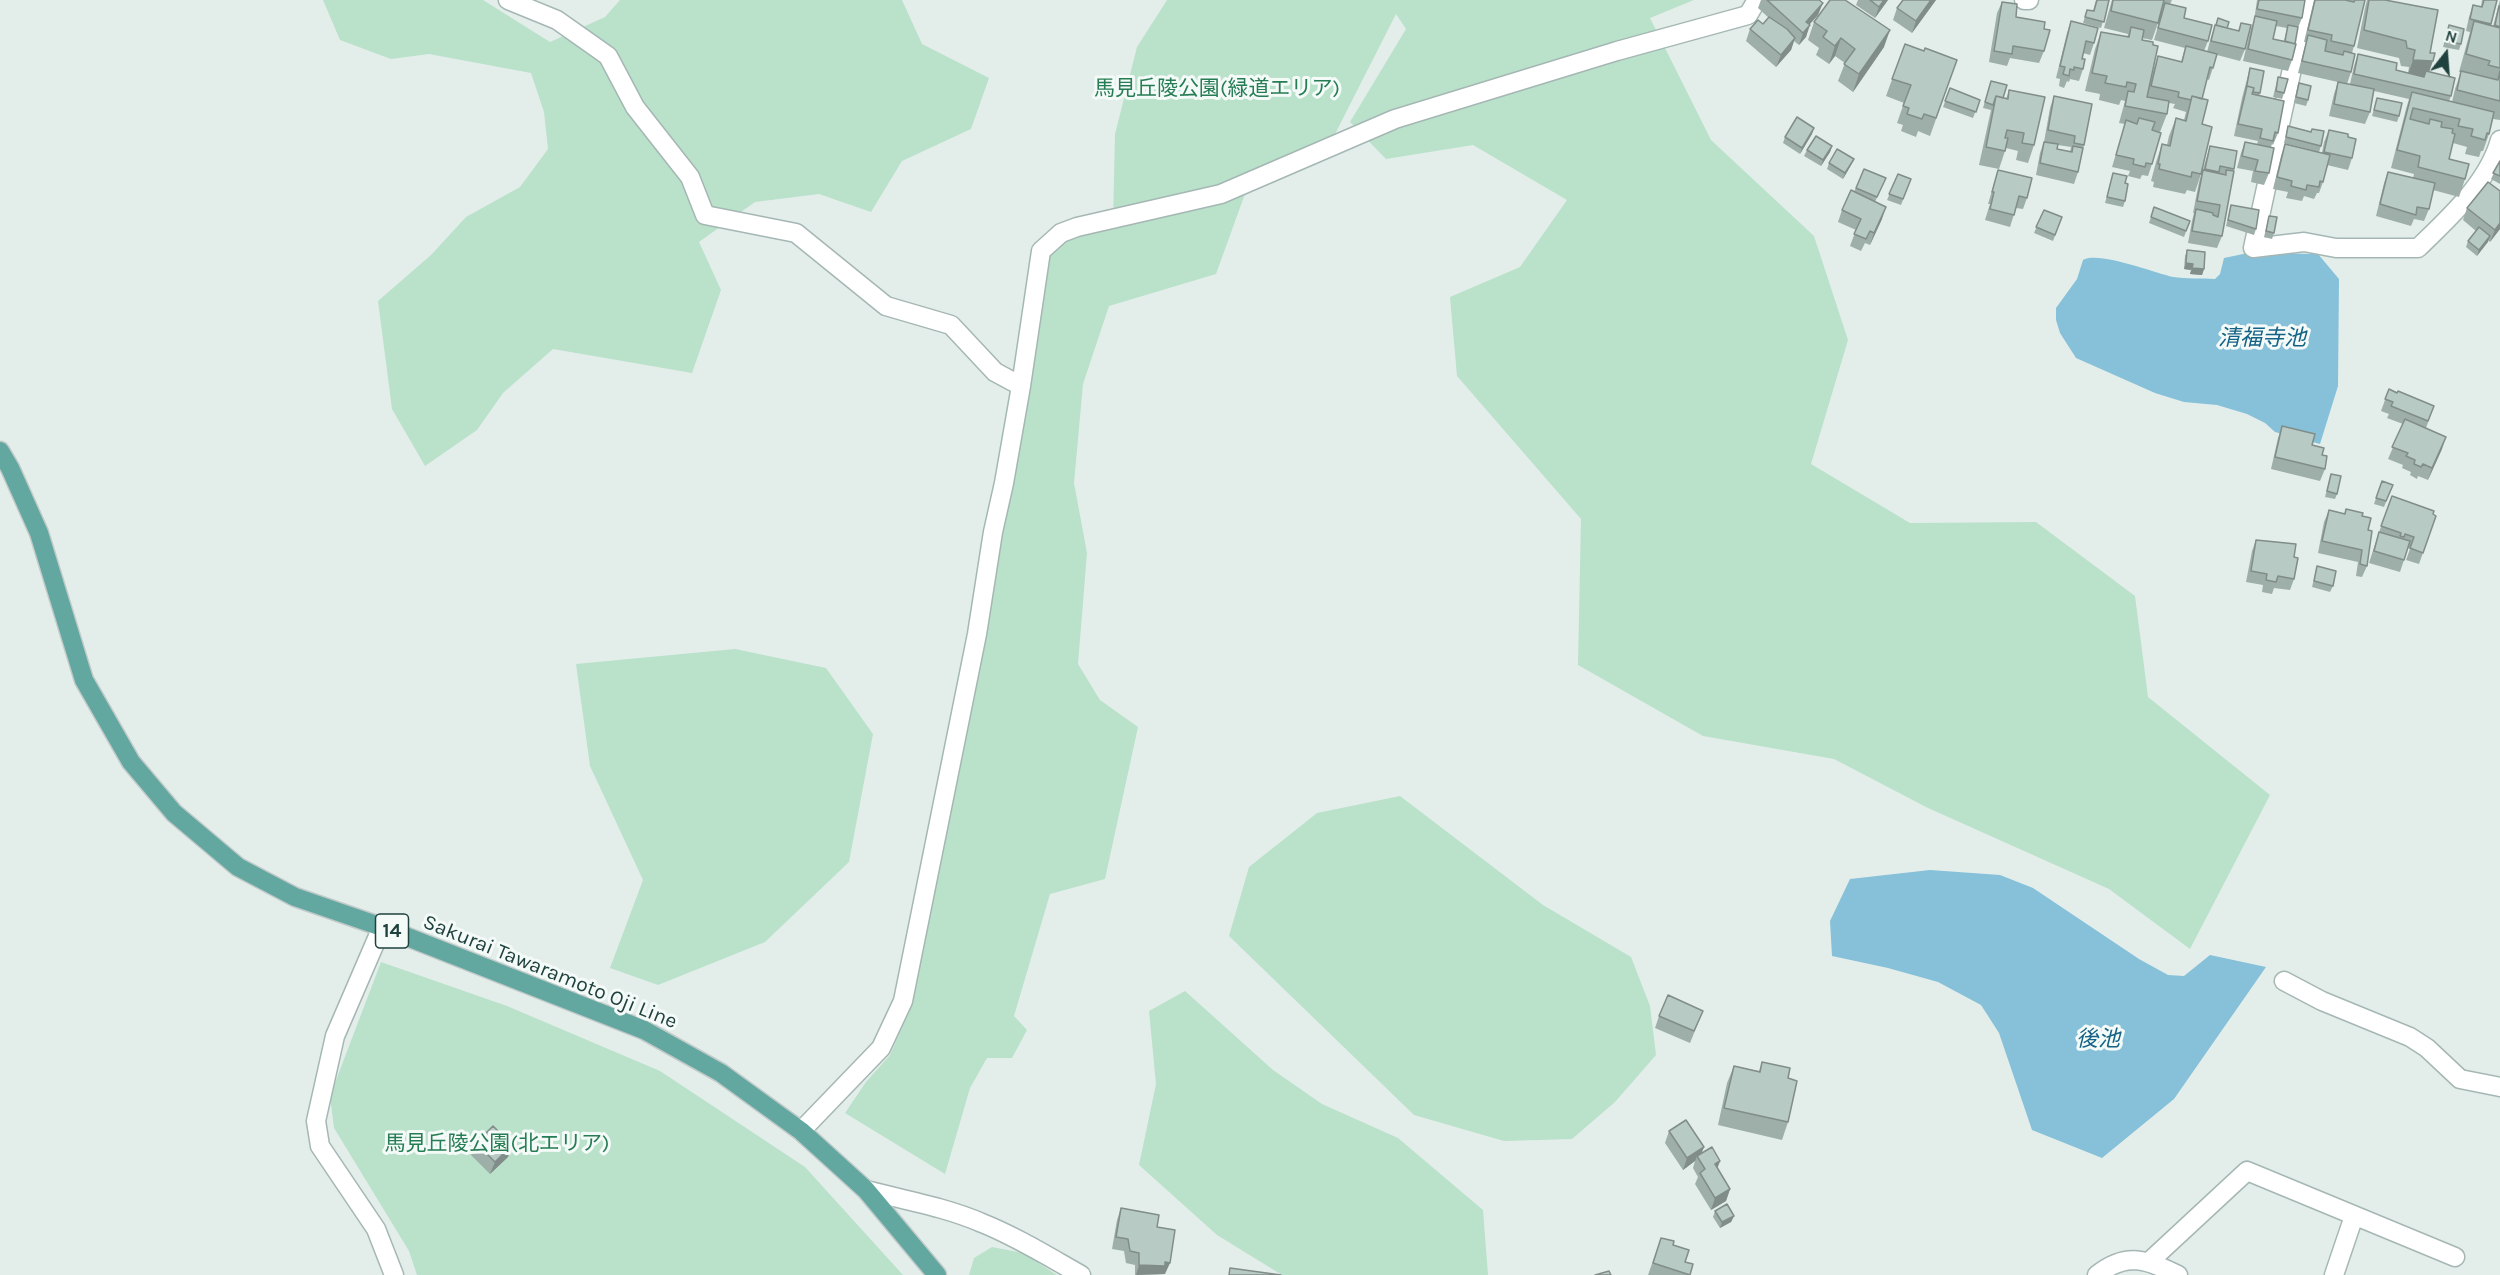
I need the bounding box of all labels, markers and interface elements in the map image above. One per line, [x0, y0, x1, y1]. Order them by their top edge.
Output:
north arrow [2416, 24, 2476, 84]
text: N [2443, 26, 2460, 47]
park label: 馬見丘陵公園(緑道エリア) [1094, 76, 1340, 102]
water label: 清福寺池 [2218, 326, 2306, 352]
street label: Sakurai Tawaramoto Oji Line [419, 909, 681, 1035]
road number: 14 [376, 914, 408, 948]
water label: 後池 [2076, 1027, 2120, 1053]
park label: 馬見丘陵公園(北エリア) [385, 1131, 609, 1157]

